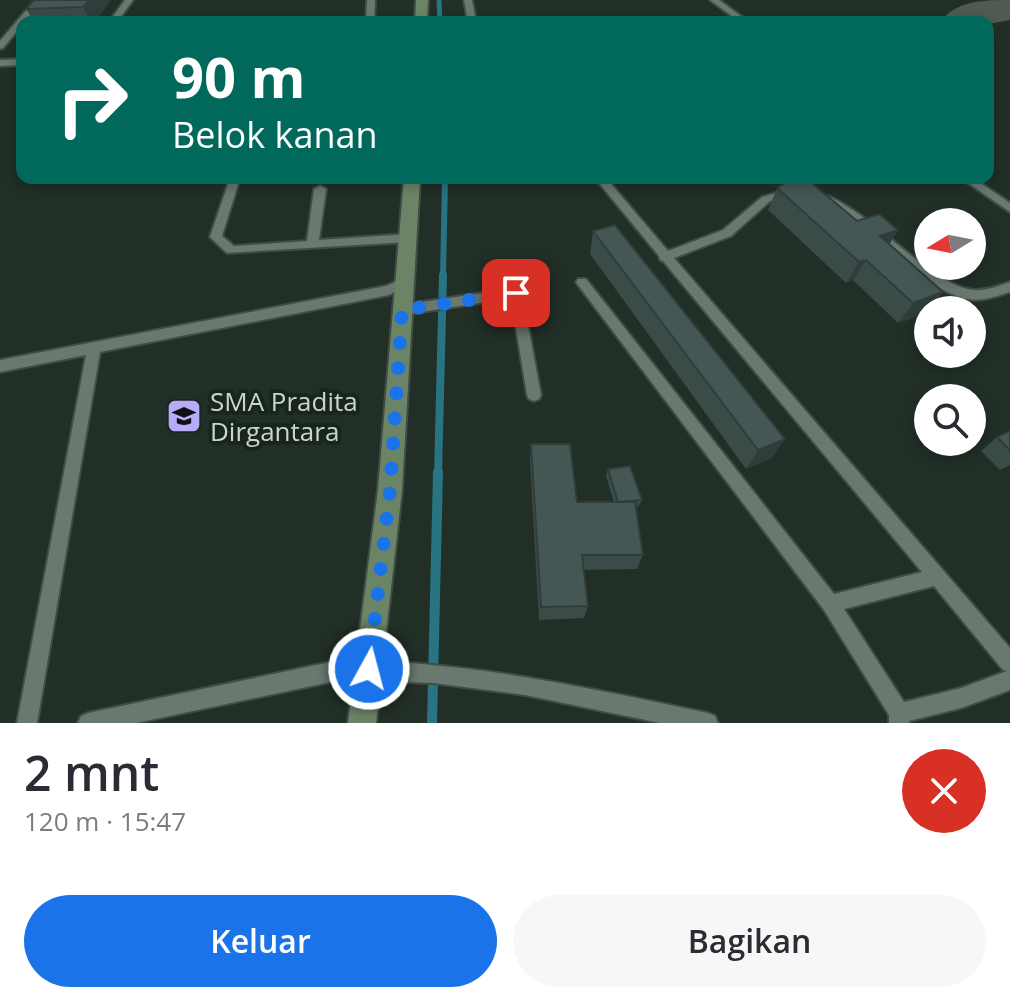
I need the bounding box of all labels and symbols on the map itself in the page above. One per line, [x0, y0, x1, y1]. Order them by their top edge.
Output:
north arrow [914, 208, 986, 280]
pin [482, 259, 550, 327]
place label: SMA Pradita Dirgantara [210, 383, 358, 449]
school or university icon: SMA Pradita Dirgantara [165, 397, 203, 435]
position arrow [327, 627, 411, 711]

